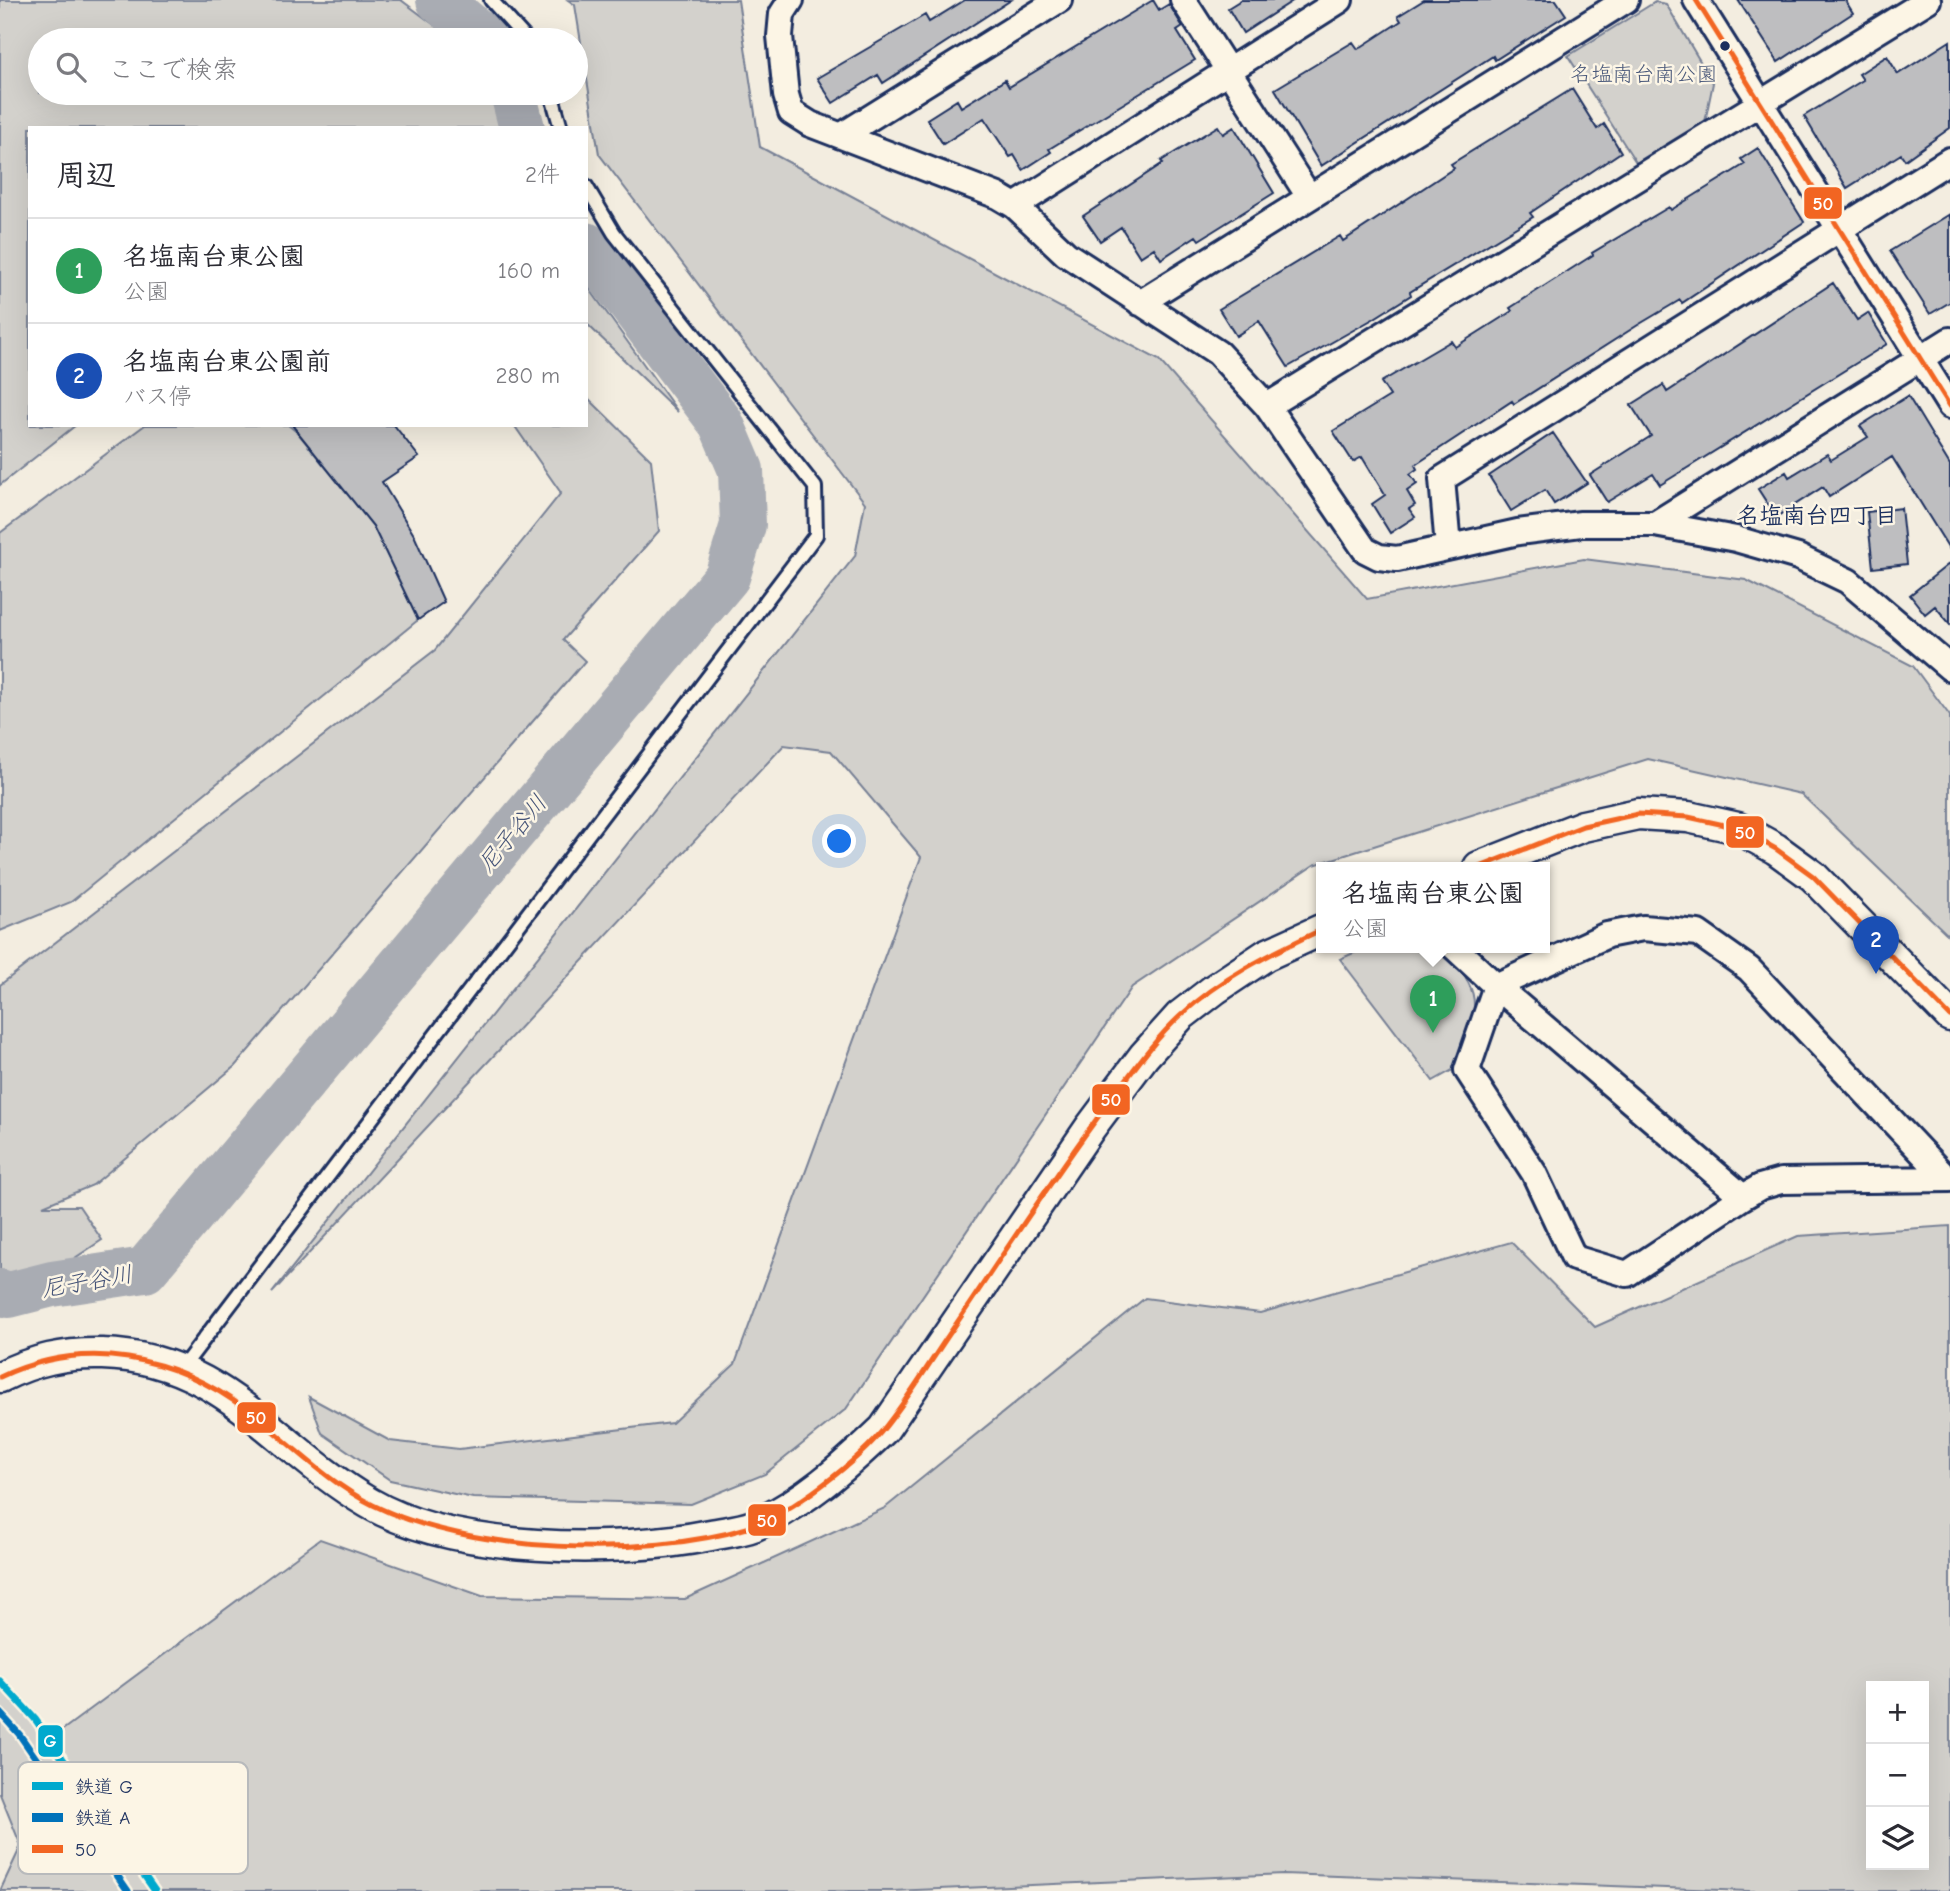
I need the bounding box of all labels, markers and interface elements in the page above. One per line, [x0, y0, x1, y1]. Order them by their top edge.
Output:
search box [28, 28, 588, 105]
unlabelled marker [1718, 39, 1732, 53]
icon: search [52, 48, 90, 86]
text: ここで検索 [108, 55, 238, 85]
park label: 名塩南台南公園 [1571, 62, 1718, 86]
text: 周辺 [56, 158, 116, 193]
text: 2件 [525, 161, 560, 188]
line badge: 50 [1803, 186, 1843, 220]
text: 50 [1813, 193, 1833, 215]
text: 名塩南台東公園 [123, 242, 305, 272]
text: 1 [74, 257, 84, 284]
text: 160 m [498, 257, 560, 284]
text: 公園 [123, 278, 169, 305]
text: 名塩南台東公園前 [123, 347, 331, 377]
text: 2 [73, 362, 85, 389]
text: 280 m [495, 362, 560, 389]
text: バス停 [123, 383, 192, 410]
district label: 名塩南台四丁目 [1737, 502, 1898, 529]
water label: 尼子谷川 [472, 789, 552, 877]
line badge: 50 [1725, 815, 1765, 849]
text: 50 [1735, 822, 1755, 844]
your location [822, 824, 856, 858]
popup [1316, 862, 1550, 953]
text: 名塩南台東公園 [1342, 879, 1524, 909]
text: 公園 [1342, 915, 1388, 942]
pin: 2 [1853, 916, 1899, 974]
pin: 1 [1410, 975, 1456, 1033]
line badge: 50 [1091, 1083, 1131, 1116]
text: 50 [1101, 1089, 1121, 1111]
water label: 尼子谷川 [39, 1260, 135, 1303]
line badge: 50 [236, 1401, 277, 1434]
text: 50 [246, 1407, 266, 1429]
line badge: 50 [747, 1503, 787, 1537]
text: 50 [757, 1510, 777, 1532]
map controls [1866, 1681, 1929, 1870]
button: + [1866, 1681, 1929, 1744]
line badge: G [37, 1724, 64, 1758]
text: G [43, 1730, 57, 1752]
button: − [1866, 1744, 1929, 1807]
legend [18, 1762, 248, 1874]
text: 鉄道 G [75, 1776, 133, 1798]
text: 鉄道 A [75, 1807, 130, 1829]
button: layers [1866, 1807, 1929, 1870]
text: 50 [75, 1839, 97, 1861]

